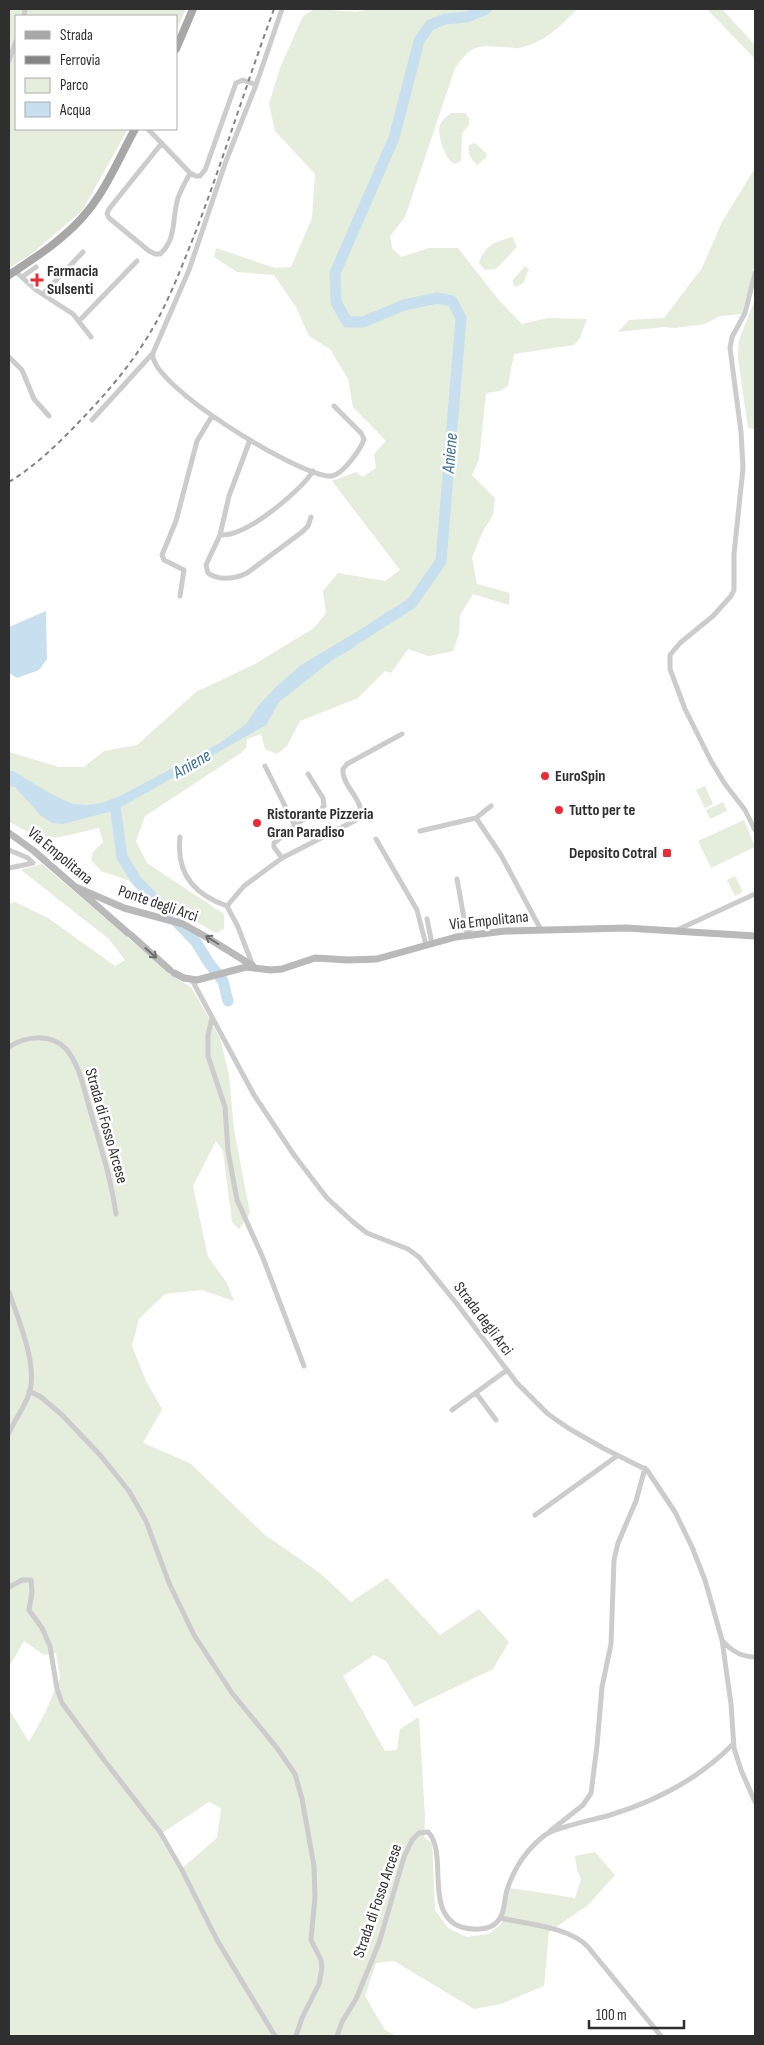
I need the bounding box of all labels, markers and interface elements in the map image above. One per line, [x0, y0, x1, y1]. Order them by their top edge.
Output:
legend [15, 15, 178, 130]
text: Strada [60, 26, 93, 45]
text: Ferrovia [60, 51, 101, 70]
text: Parco [60, 76, 88, 95]
text: Acqua [59, 101, 91, 120]
place label: Farmacia Sulsenti [47, 262, 98, 299]
marker: Farmacia Sulsenti [31, 274, 43, 286]
water label: Aniene [438, 432, 462, 475]
water label: Aniene [168, 745, 215, 784]
place label: EuroSpin [555, 767, 605, 786]
marker: EuroSpin [539, 770, 551, 782]
place label: Tutto per te [569, 801, 635, 820]
marker: Tutto per te [553, 804, 565, 816]
place label: Ristorante Pizzeria Gran Paradiso [267, 805, 374, 842]
marker: Ristorante Pizzeria Gran Paradiso [251, 817, 263, 829]
street label: Via Empolitana [24, 823, 96, 889]
place label: Deposito Cotral [569, 844, 657, 863]
marker: Deposito Cotral [661, 847, 673, 859]
street label: Ponte degli Arci [116, 881, 200, 927]
street label: Via Empolitana [449, 907, 529, 935]
one-way arrow [205, 935, 219, 946]
one-way arrow [144, 947, 157, 959]
street label: Strada di Fosso Arcese [80, 1066, 132, 1186]
street label: Strada degli Arci [449, 1279, 517, 1359]
street label: Strada di Fosso Arcese [350, 1842, 406, 1960]
scale bar [589, 1998, 684, 2030]
text: 100 m [596, 2006, 627, 2025]

